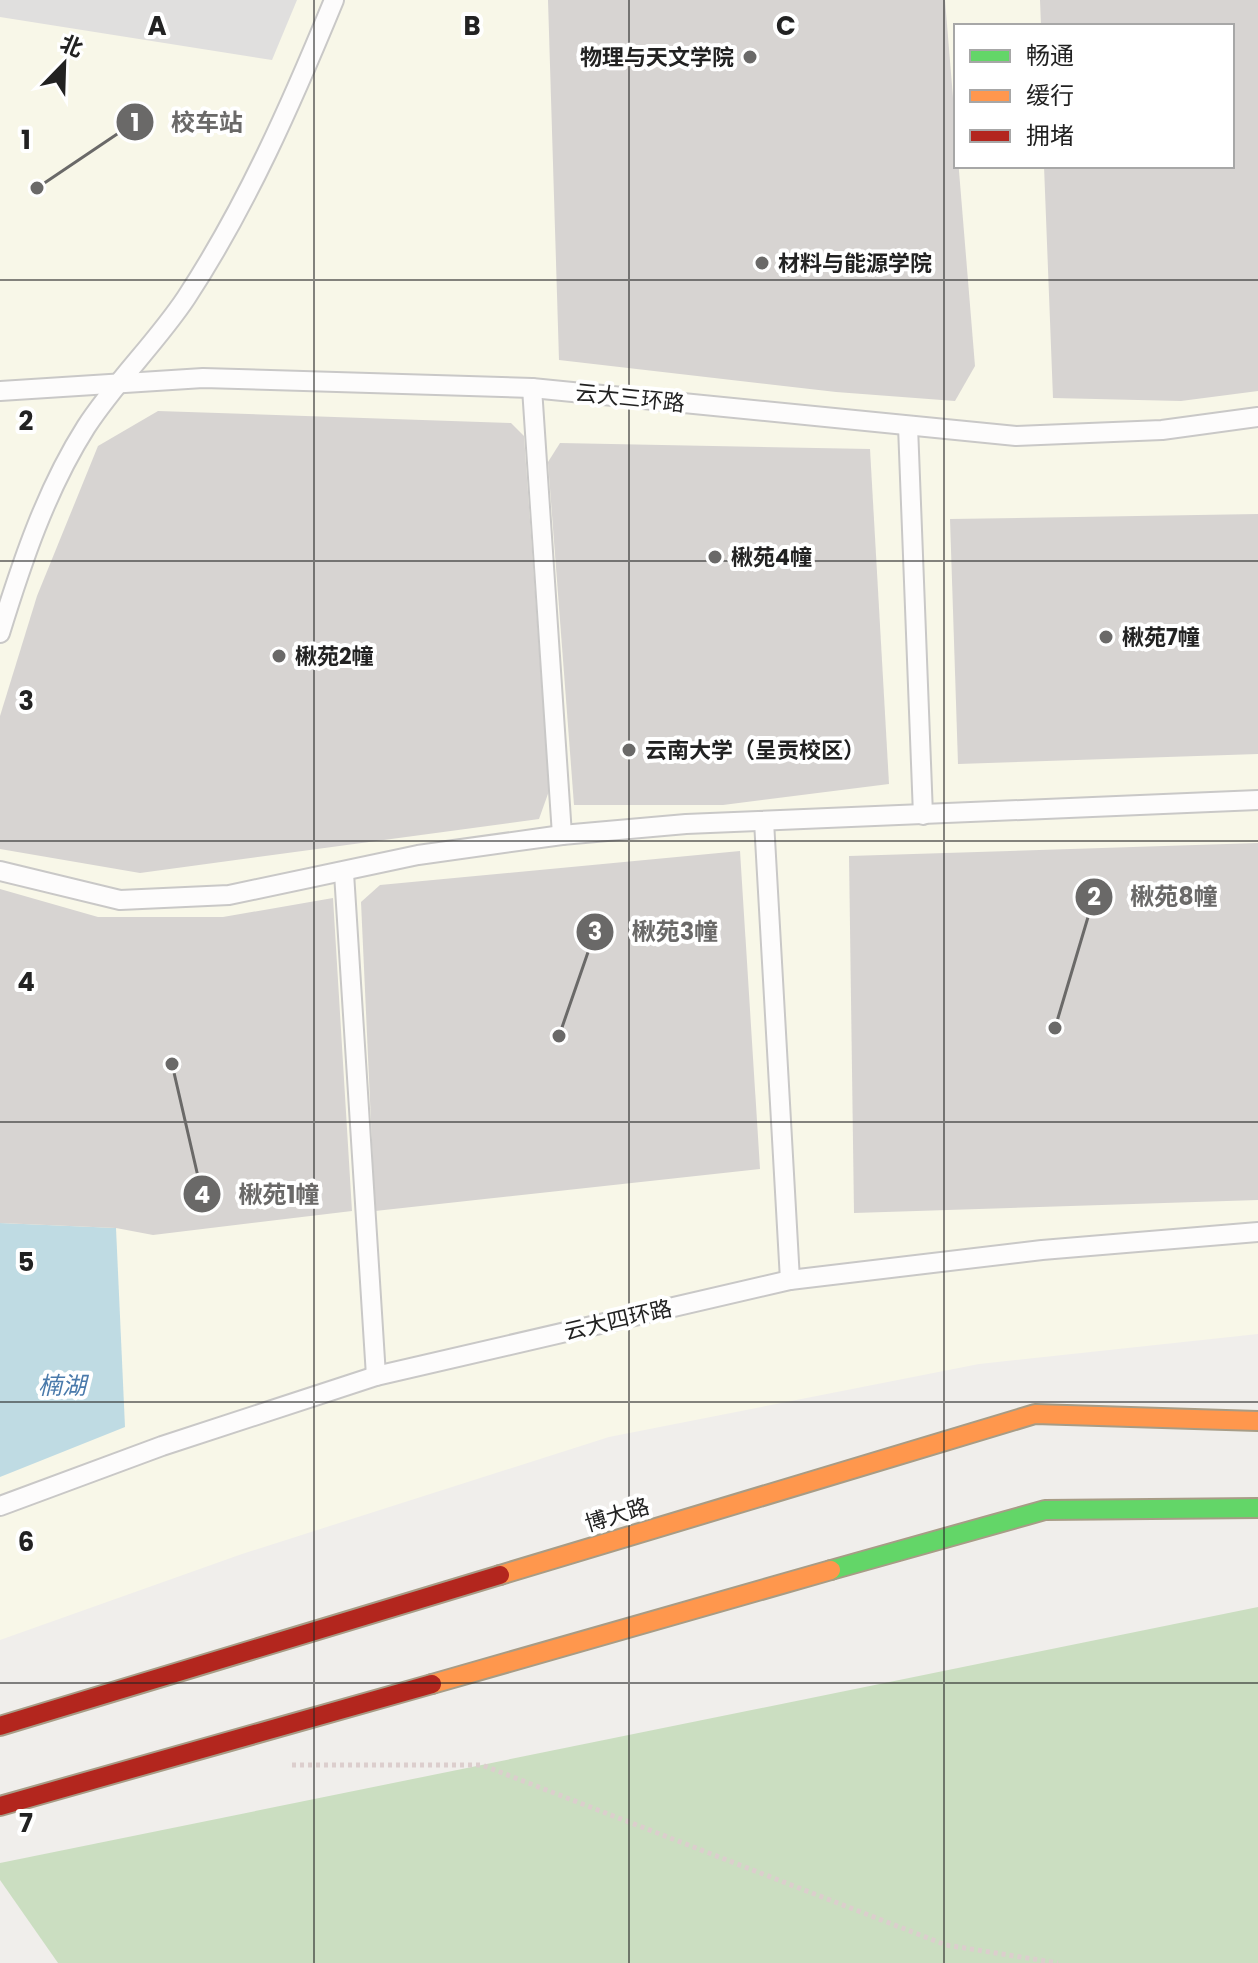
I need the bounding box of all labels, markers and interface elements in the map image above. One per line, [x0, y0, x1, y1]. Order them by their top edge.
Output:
text: A [147, 8, 167, 44]
text: B [463, 8, 481, 44]
text: C [776, 8, 796, 44]
north arrow [24, 24, 104, 104]
legend [954, 24, 1234, 168]
text: 北 [55, 27, 88, 65]
text: 畅通 [1026, 39, 1074, 72]
place label: 物理与天文学院 [580, 42, 734, 73]
marker: 物理与天文学院 [741, 48, 759, 66]
text: 缓行 [1026, 79, 1074, 112]
callout: 校车站 [115, 98, 259, 146]
text: 1 [130, 106, 140, 139]
text: 校车站 [171, 106, 243, 139]
text: 拥堵 [1026, 119, 1074, 152]
text: 1 [21, 122, 31, 158]
place label: 材料与能源学院 [778, 248, 932, 279]
marker: 材料与能源学院 [753, 254, 771, 272]
street label: 云大三环路 [574, 377, 686, 419]
text: 2 [19, 403, 34, 439]
place label: 楸苑4幢 [731, 542, 812, 573]
marker: 楸苑4幢 [706, 548, 724, 566]
place label: 楸苑7幢 [1122, 622, 1200, 653]
marker: 楸苑7幢 [1097, 628, 1115, 646]
place label: 楸苑2幢 [295, 641, 374, 672]
marker: 楸苑2幢 [270, 647, 288, 665]
text: 3 [18, 683, 34, 719]
place label: 云南大学（呈贡校区） [645, 735, 865, 766]
marker: 云南大学（呈贡校区） [620, 741, 638, 759]
callout: 楸苑8幢 [1074, 873, 1234, 921]
text: 2 [1087, 880, 1101, 913]
text: 楸苑8幢 [1130, 880, 1218, 913]
callout: 楸苑3幢 [575, 908, 734, 956]
text: 3 [588, 915, 602, 948]
text: 楸苑3幢 [632, 915, 718, 948]
text: 4 [17, 964, 35, 1000]
callout: 楸苑1幢 [182, 1170, 336, 1218]
text: 4 [194, 1178, 210, 1211]
text: 楸苑1幢 [238, 1178, 320, 1211]
text: 5 [18, 1244, 34, 1280]
street label: 云大四环路 [561, 1293, 675, 1347]
water label: 楠湖 [38, 1369, 90, 1402]
street label: 博大路 [581, 1491, 653, 1539]
text: 6 [18, 1524, 34, 1560]
text: 7 [19, 1805, 33, 1841]

